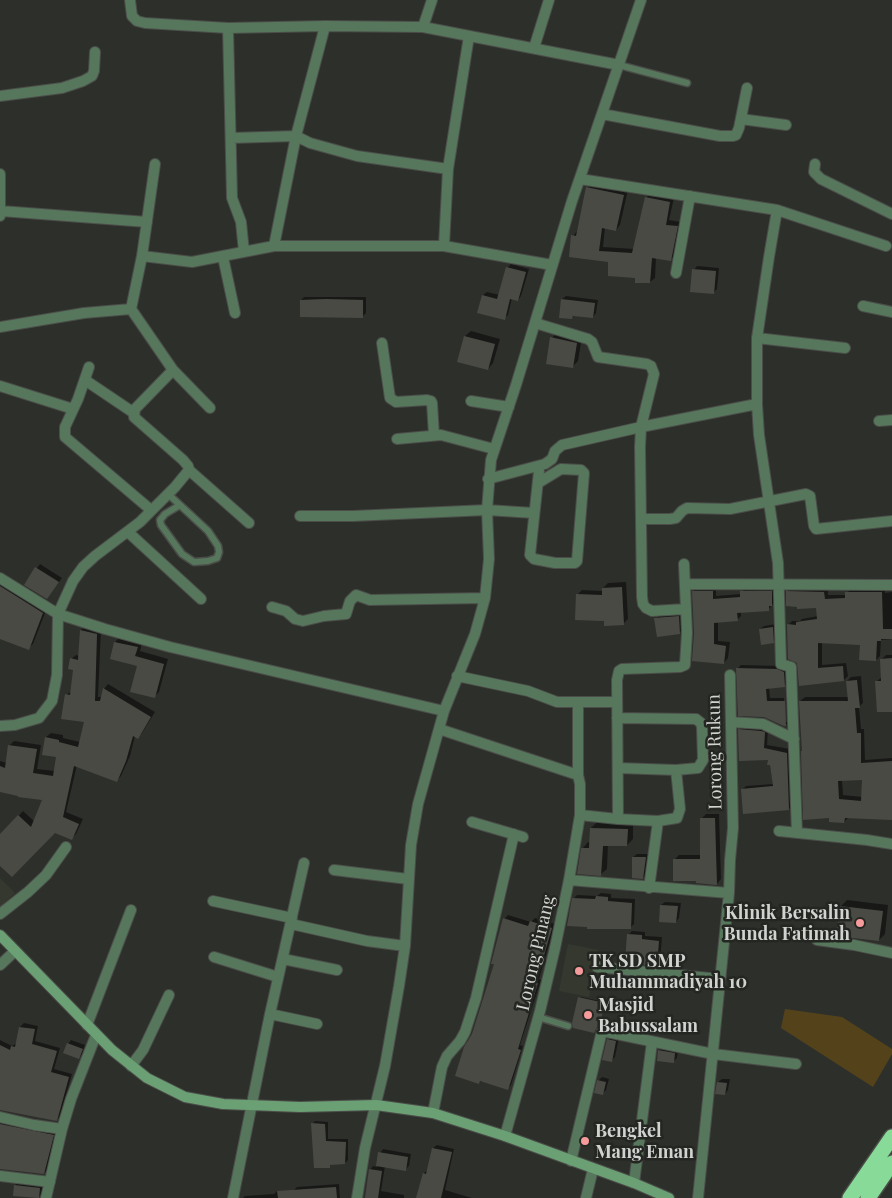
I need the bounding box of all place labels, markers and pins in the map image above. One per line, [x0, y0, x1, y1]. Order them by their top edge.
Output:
place label: Klinik Bersalin Bunda Fatimah [723, 902, 850, 944]
marker: Klinik Bersalin Bunda Fatimah [854, 917, 866, 929]
place label: TK SD SMP Muhammadiyah 10 [589, 950, 747, 992]
marker: TK SD SMP Muhammadiyah 10 [573, 965, 585, 977]
place label: Masjid Babussalam [598, 994, 698, 1036]
marker: Masjid Babussalam [582, 1009, 594, 1021]
place label: Bengkel Mang Eman [595, 1120, 694, 1162]
marker: Bengkel Mang Eman [579, 1135, 591, 1147]

